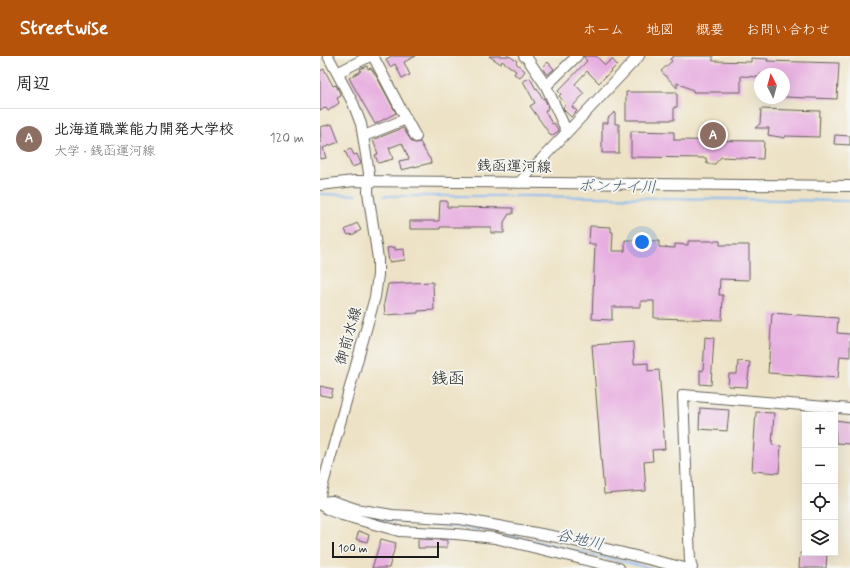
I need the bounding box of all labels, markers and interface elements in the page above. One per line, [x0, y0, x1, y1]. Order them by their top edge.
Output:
text: Streetwise [20, 16, 108, 41]
text: ホーム [583, 21, 624, 39]
text: 地図 [646, 21, 674, 39]
text: 概要 [696, 21, 724, 39]
text: お問い合わせ [746, 21, 830, 39]
north arrow [754, 68, 790, 104]
text: 周辺 [16, 73, 50, 95]
text: 北海道職業能力開発大学校 [54, 120, 234, 140]
pin: A [700, 120, 726, 150]
text: A [25, 130, 33, 147]
text: 120 m [270, 130, 304, 147]
text: 大学 · 銭函運河線 [54, 143, 155, 160]
street label: 銭函運河線 [476, 156, 552, 178]
water label: ポンナイ川 [577, 176, 657, 198]
your location [632, 232, 652, 252]
street label: 御前水線 [331, 304, 367, 368]
district label: 銭函 [431, 368, 465, 390]
map controls [802, 412, 838, 556]
button: + [802, 412, 838, 448]
button: − [802, 448, 838, 484]
button: locate [802, 484, 838, 520]
button: layers [802, 520, 838, 556]
water label: 谷地川 [554, 524, 606, 556]
scale bar [332, 540, 439, 559]
text: 100 m [338, 542, 368, 556]

